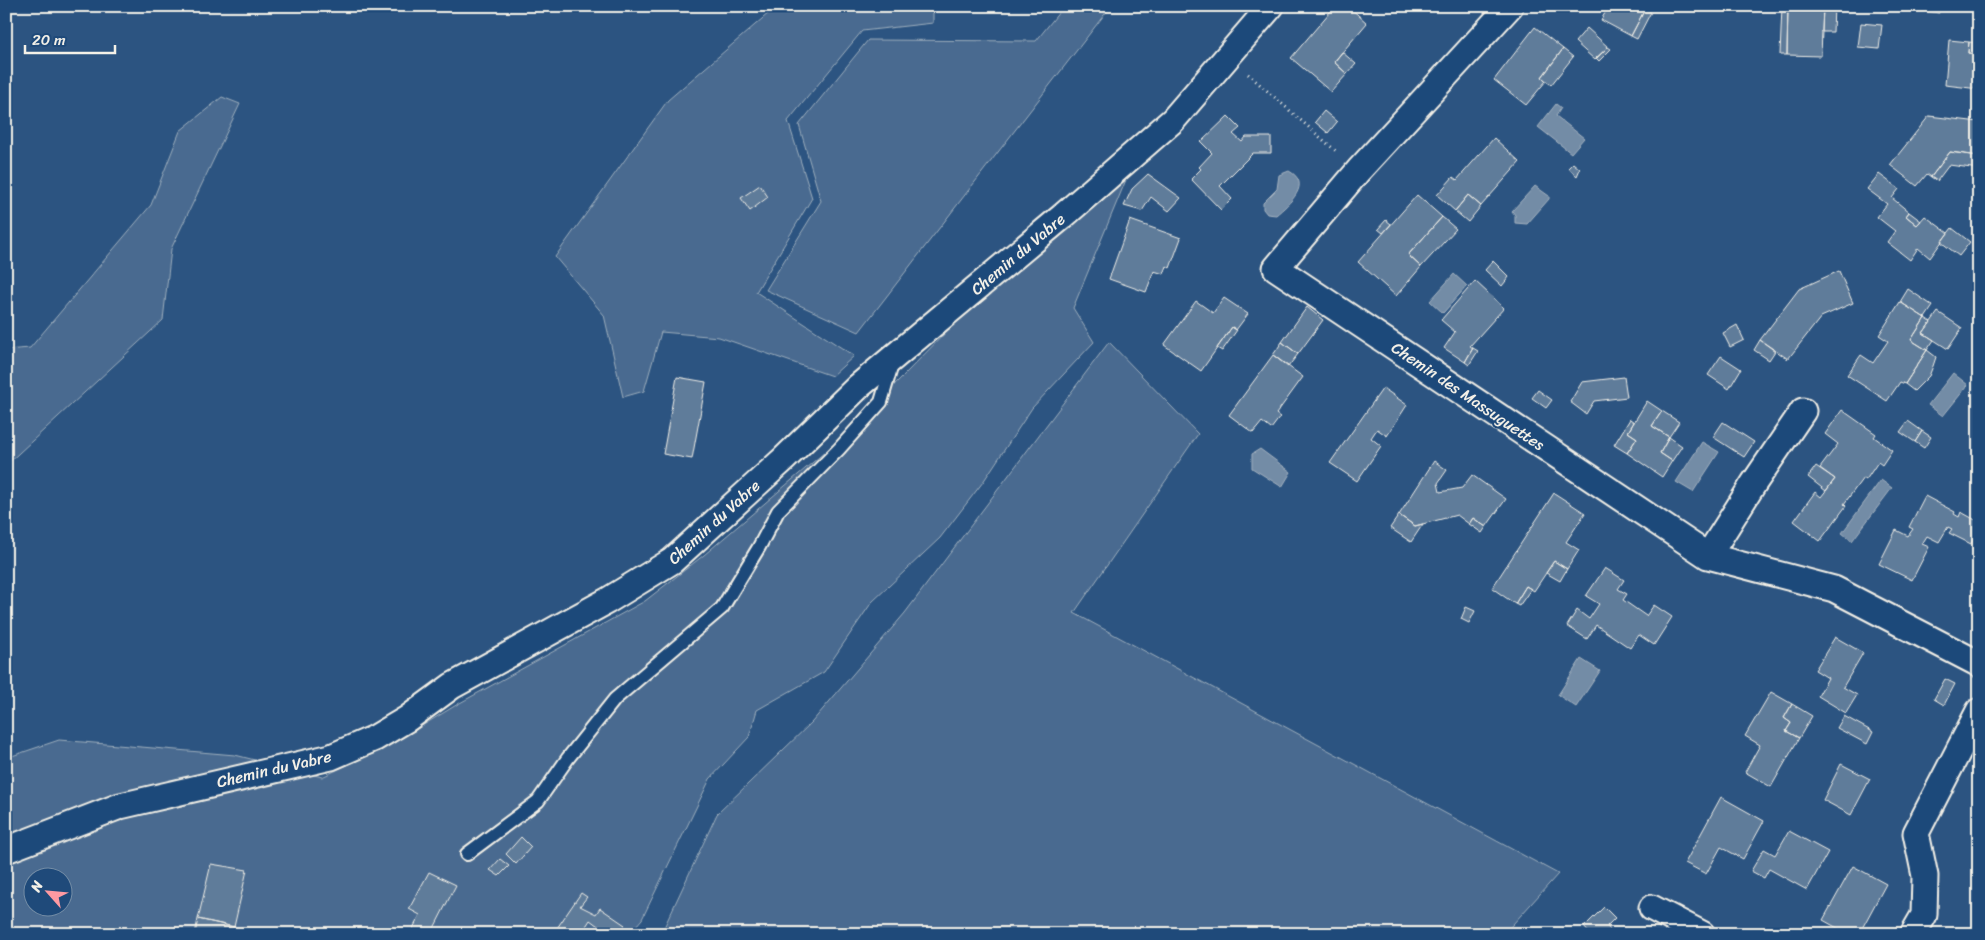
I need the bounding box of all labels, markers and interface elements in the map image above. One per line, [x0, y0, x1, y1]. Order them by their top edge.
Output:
scale bar [25, 22, 115, 54]
text: 20 m [32, 27, 66, 53]
street label: Chemin du Vabre [964, 205, 1072, 303]
street label: Chemin des Massuguettes [1385, 334, 1551, 459]
street label: Chemin du Vabre [661, 472, 767, 572]
street label: Chemin du Vabre [214, 742, 334, 796]
north arrow [22, 868, 72, 918]
text: N [23, 876, 50, 897]

